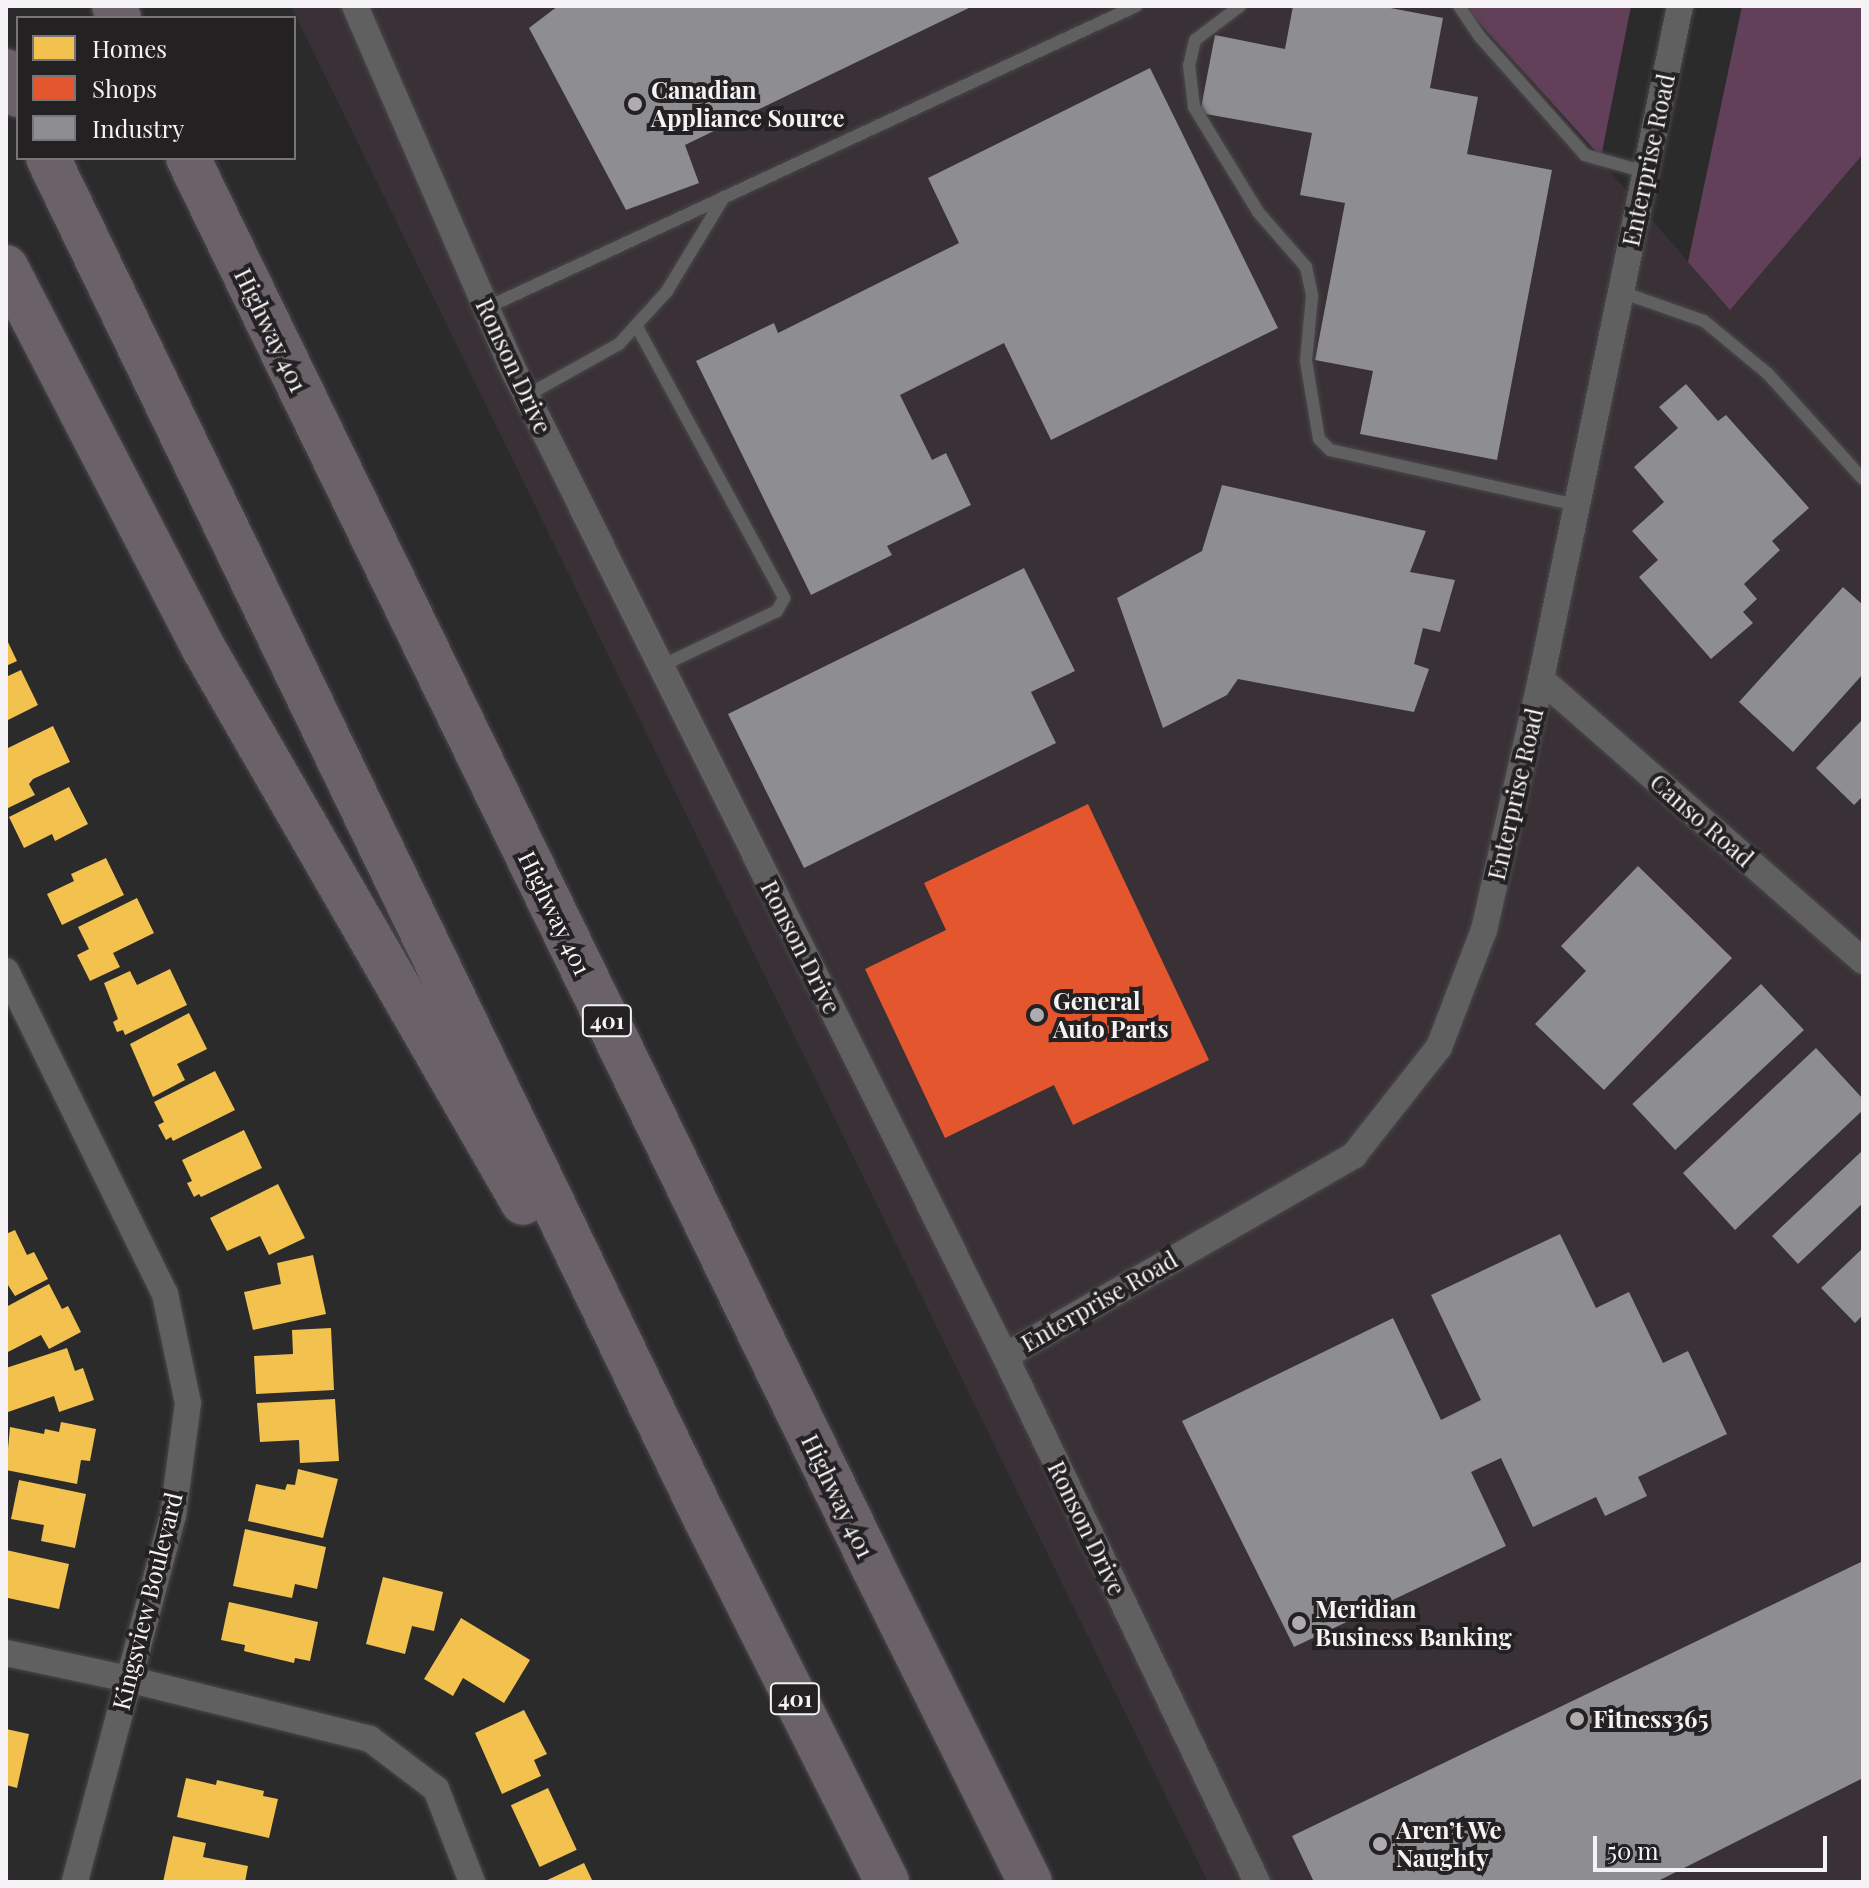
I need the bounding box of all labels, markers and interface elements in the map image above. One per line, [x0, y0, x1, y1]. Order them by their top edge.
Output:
legend [16, 16, 296, 160]
text: Homes [92, 32, 167, 64]
street label: Enterprise Road [1616, 71, 1680, 249]
text: Shops [92, 72, 157, 104]
place label: Canadian Appliance Source [651, 76, 845, 132]
marker: Canadian Appliance Source [626, 95, 644, 113]
text: Industry [92, 112, 184, 144]
street label: Highway 401 [228, 263, 314, 397]
street label: Ronson Drive [470, 294, 558, 438]
street label: Enterprise Road [1481, 705, 1549, 883]
street label: Canso Road [1645, 767, 1759, 873]
street label: Highway 401 [512, 846, 598, 980]
street label: Ronson Drive [755, 875, 847, 1019]
place label: General Auto Parts [1053, 987, 1169, 1043]
road number: 401 [581, 1003, 633, 1039]
marker: General Auto Parts [1028, 1006, 1046, 1024]
street label: Enterprise Road [1016, 1245, 1182, 1357]
street label: Highway 401 [795, 1429, 881, 1563]
street label: Ronson Drive [1042, 1456, 1132, 1600]
street label: Kingsview Boulevard [106, 1489, 188, 1713]
place label: Meridian Business Banking [1315, 1595, 1512, 1651]
marker: Meridian Business Banking [1290, 1614, 1308, 1632]
road number: 401 [769, 1681, 821, 1717]
place label: Fitness365 [1593, 1705, 1708, 1733]
marker: Fitness365 [1568, 1710, 1586, 1728]
place label: Aren’t We Naughty [1396, 1816, 1503, 1872]
scale bar [1597, 1820, 1831, 1870]
text: 50 m [1607, 1834, 1659, 1866]
marker: Aren’t We Naughty [1371, 1835, 1389, 1853]

